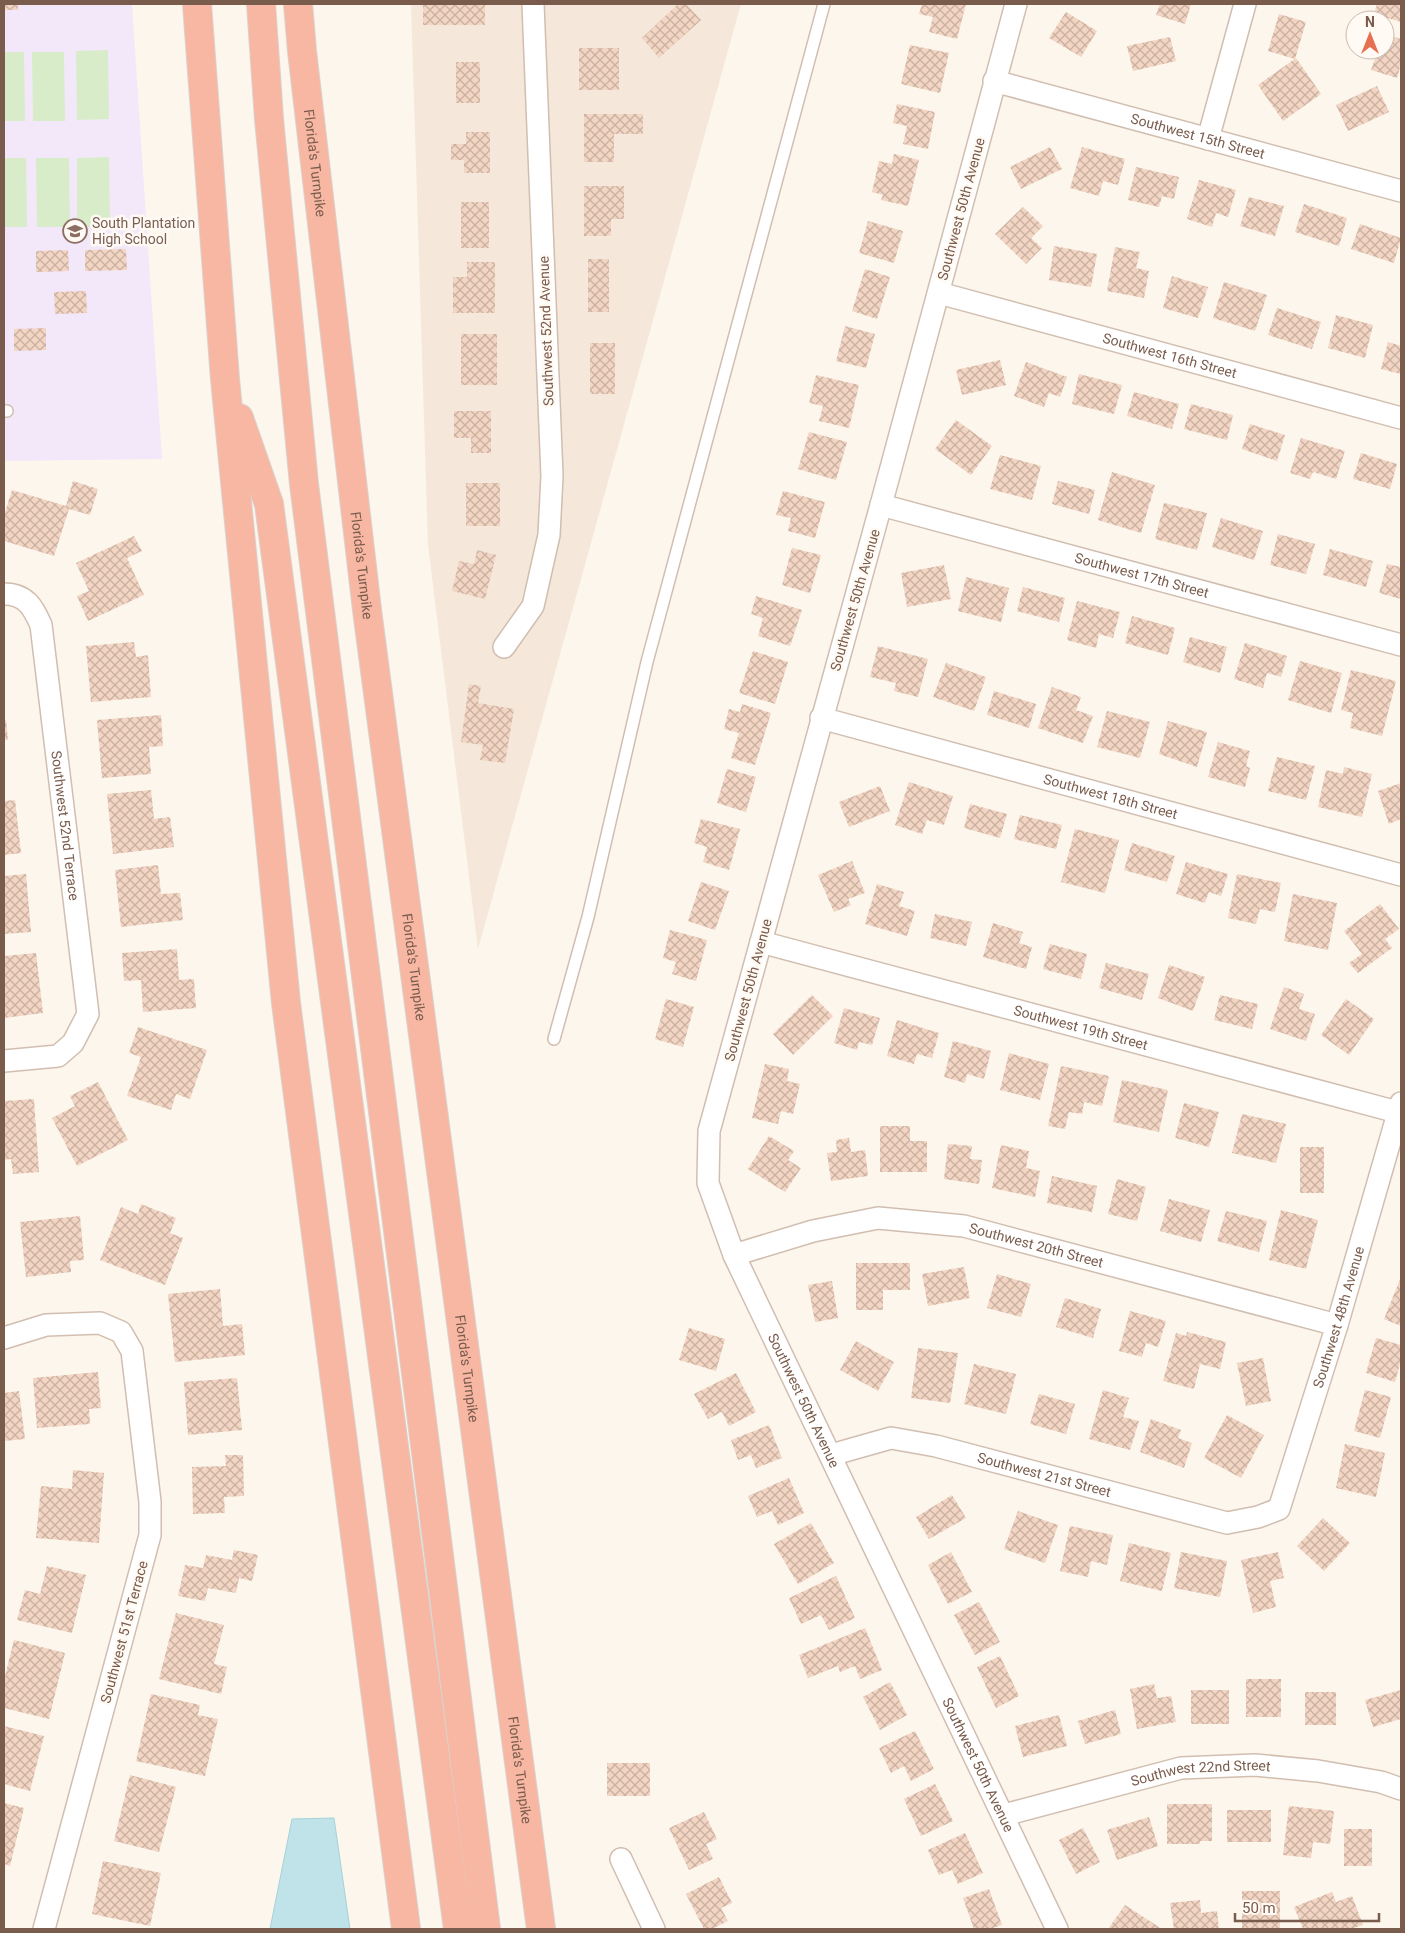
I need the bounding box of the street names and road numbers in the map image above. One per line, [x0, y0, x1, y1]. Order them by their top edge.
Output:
street label: Florida's Turnpike [301, 108, 329, 218]
street label: Southwest 15th Street [1129, 110, 1267, 162]
street label: Southwest 50th Avenue [934, 136, 988, 282]
street label: Southwest 52nd Avenue [535, 256, 557, 406]
street label: Southwest 16th Street [1101, 330, 1239, 381]
street label: Florida's Turnpike [348, 511, 376, 620]
street label: Southwest 50th Avenue [827, 527, 883, 673]
street label: Southwest 17th Street [1073, 550, 1211, 601]
street label: Southwest 52nd Terrace [48, 750, 82, 901]
street label: Southwest 18th Street [1042, 771, 1180, 822]
street label: Florida's Turnpike [399, 912, 429, 1022]
street label: Southwest 50th Avenue [721, 917, 775, 1063]
street label: Southwest 19th Street [1012, 1002, 1150, 1053]
street label: Southwest 20th Street [967, 1220, 1105, 1271]
street label: Southwest 48th Avenue [1310, 1245, 1367, 1390]
street label: Florida's Turnpike [452, 1314, 482, 1423]
street label: Southwest 50th Avenue [765, 1331, 843, 1470]
street label: Southwest 21st Street [976, 1449, 1113, 1500]
street label: Southwest 51st Terrace [97, 1559, 151, 1705]
street label: Southwest 50th Avenue [939, 1695, 1017, 1835]
street label: Florida's Turnpike [505, 1715, 535, 1825]
street label: Southwest 22nd Street [1129, 1757, 1272, 1789]

